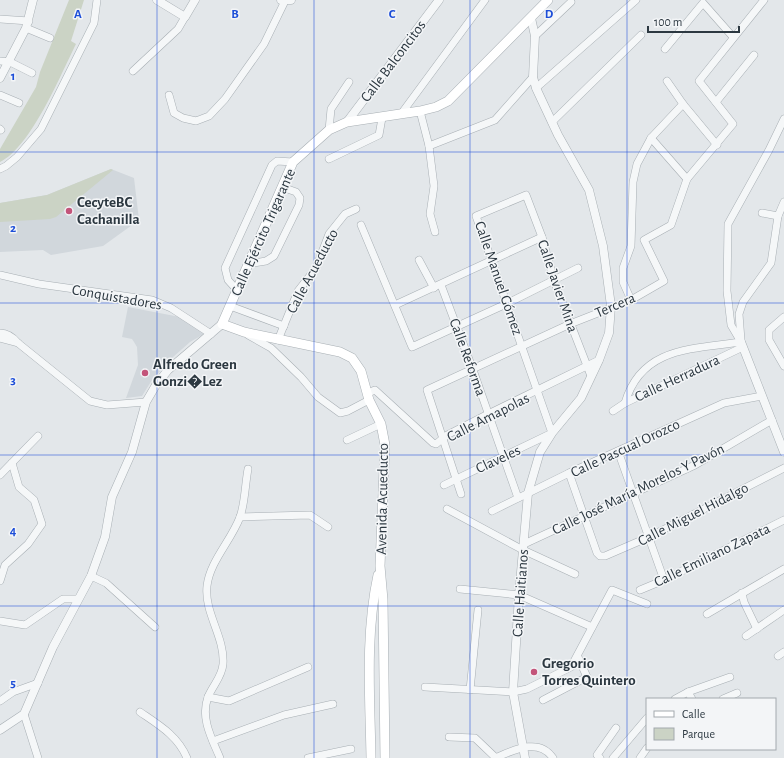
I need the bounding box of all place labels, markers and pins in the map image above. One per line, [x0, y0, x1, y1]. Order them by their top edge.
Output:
place label: CecyteBC Cachanilla [77, 195, 140, 227]
marker: CecyteBC Cachanilla [64, 206, 74, 216]
place label: Alfredo Green Gonzi�Lez [153, 357, 237, 389]
marker: Alfredo Green Gonzi�Lez [140, 368, 150, 378]
place label: Gregorio Torres Quintero [542, 656, 636, 688]
marker: Gregorio Torres Quintero [529, 667, 539, 677]

